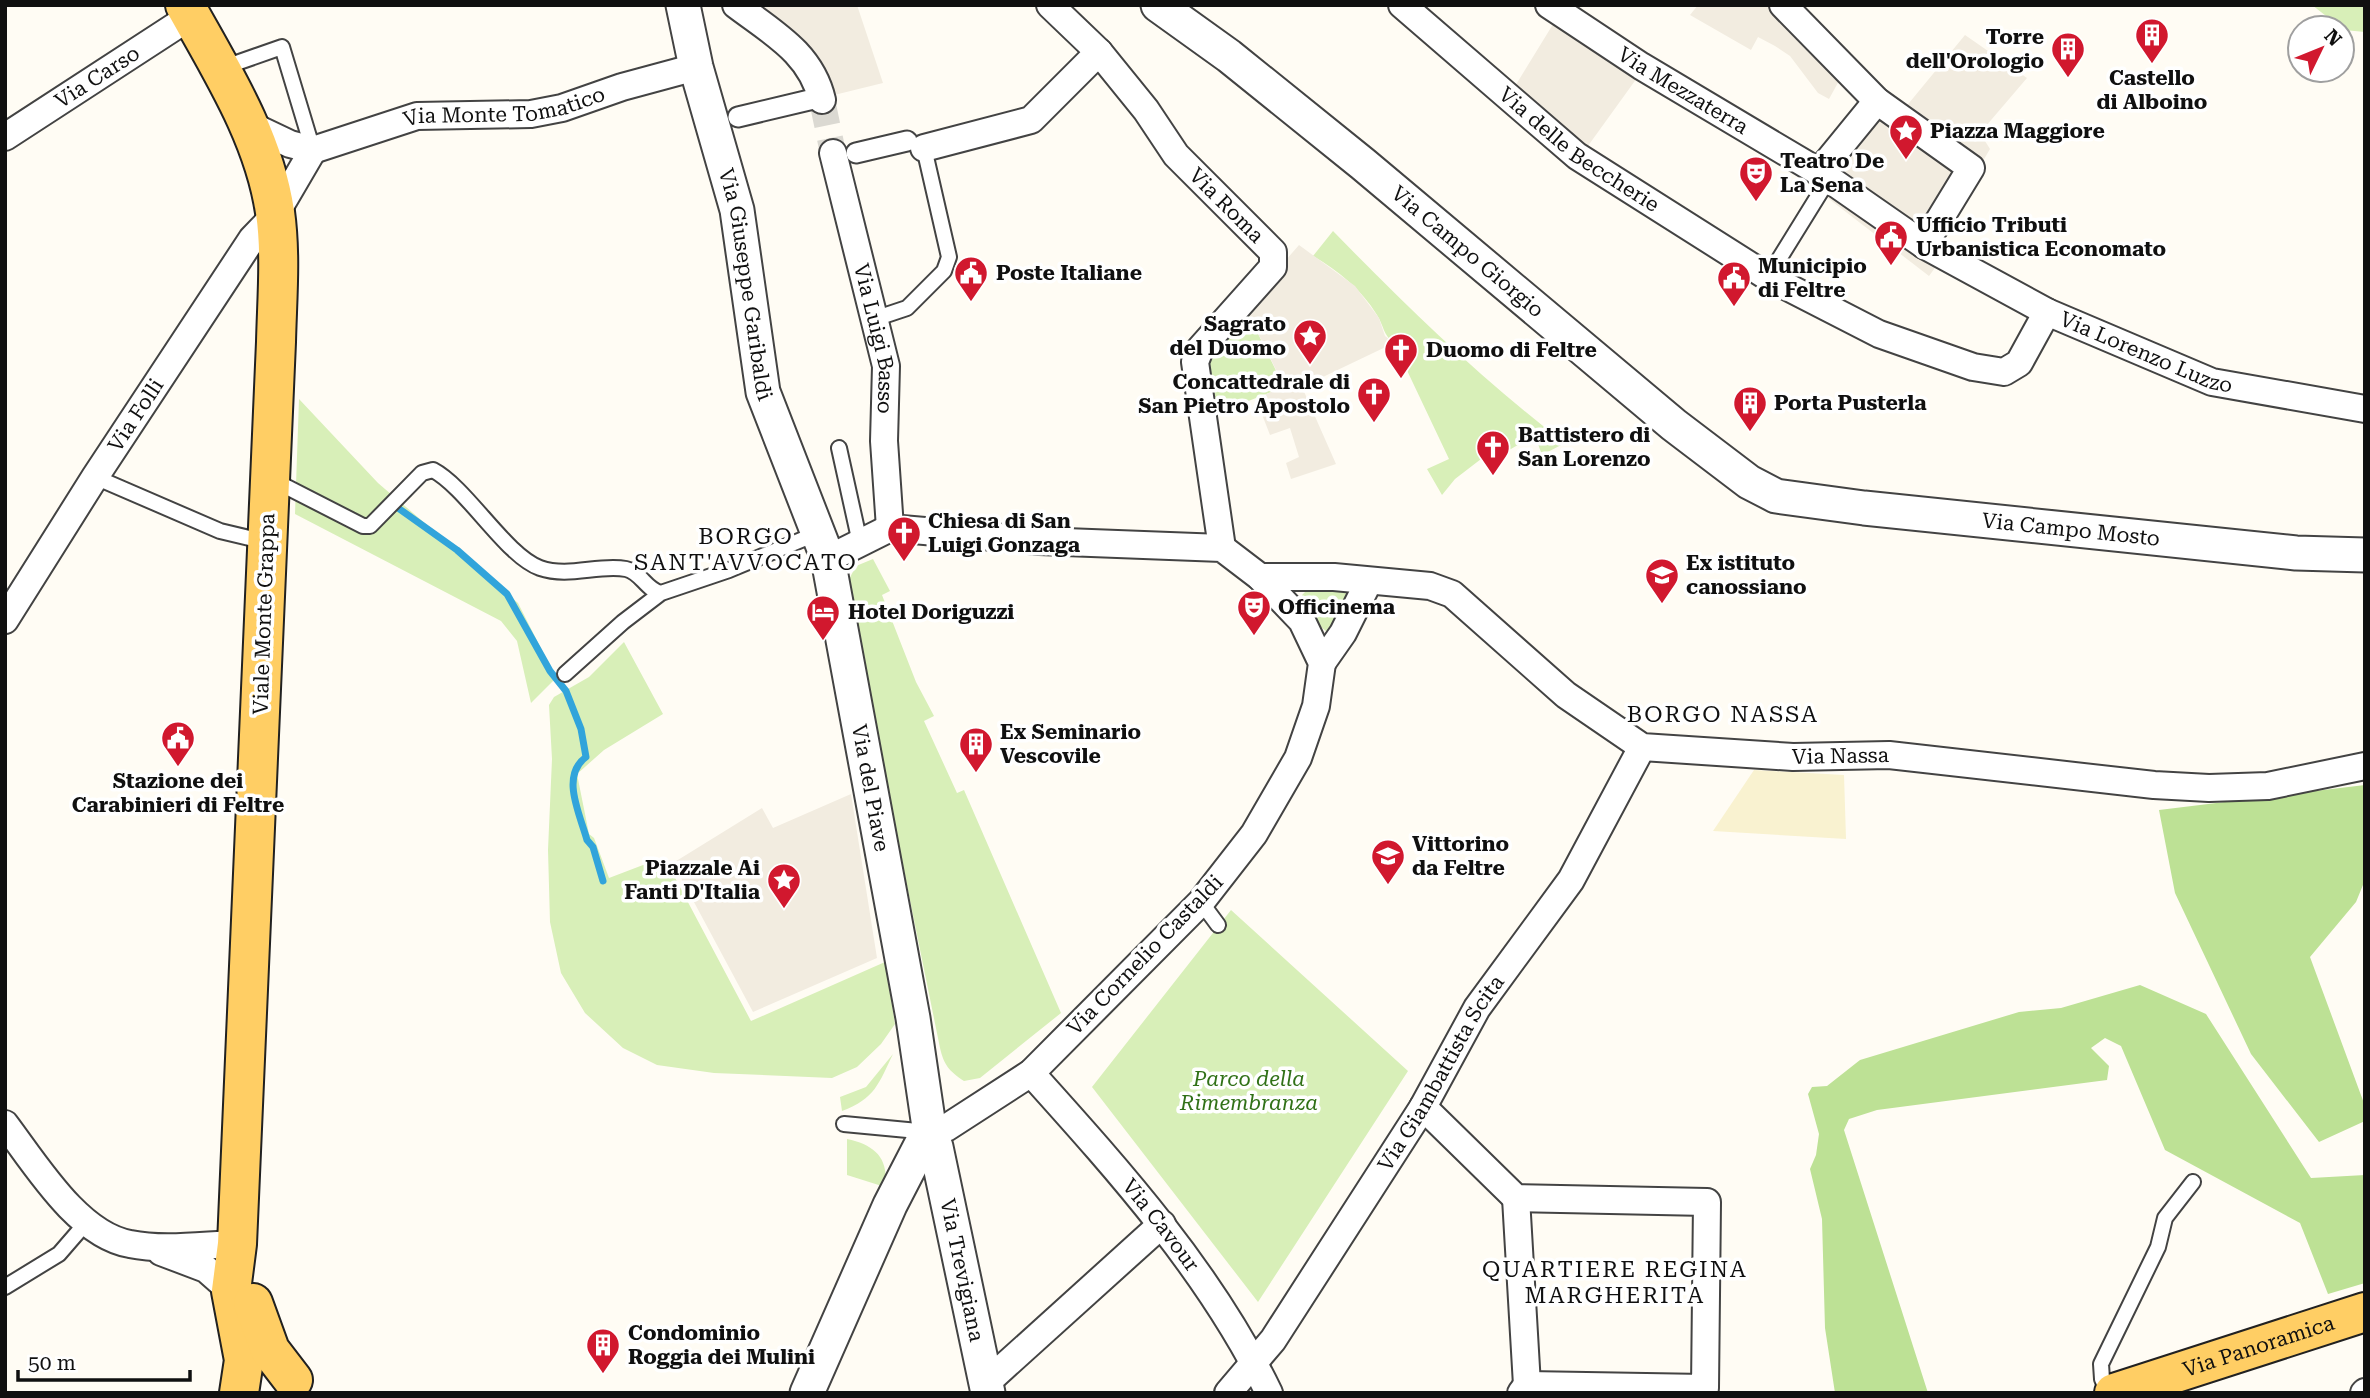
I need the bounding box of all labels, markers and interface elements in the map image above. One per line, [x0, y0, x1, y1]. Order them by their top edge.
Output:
north arrow [2286, 14, 2356, 84]
building icon: Castello di Alboino [2133, 16, 2171, 65]
place label: Torre dell'Orologio [1906, 25, 2044, 73]
text: N [2320, 25, 2347, 51]
building icon: Torre dell'Orologio [2049, 30, 2087, 79]
street label: Via Carso [50, 41, 144, 113]
street label: Via Mezzaterra [1613, 42, 1753, 139]
place label: Castello di Alboino [2097, 66, 2207, 114]
street label: Via Monte Tomatico [400, 82, 608, 132]
street label: Via delle Beccherie [1494, 82, 1664, 217]
place icon: Piazza Maggiore [1887, 112, 1925, 161]
place label: Piazza Maggiore [1930, 119, 2105, 143]
place label: Teatro De La Sena [1780, 149, 1884, 197]
theatre icon: Teatro De La Sena [1737, 154, 1775, 203]
street label: Via Roma [1184, 163, 1269, 248]
street label: Via Giuseppe Garibaldi [714, 166, 777, 404]
street label: Via Campo Giorgio [1387, 181, 1549, 322]
place label: Ufficio Tributi Urbanistica Economato [1916, 213, 2166, 261]
public building icon: Ufficio Tributi Urbanistica Economato [1872, 218, 1910, 267]
public building icon: Poste Italiane [952, 254, 990, 303]
place label: Municipio di Feltre [1758, 254, 1867, 302]
public building icon: Municipio di Feltre [1715, 259, 1753, 308]
street label: Via Luigi Basso [849, 261, 899, 414]
place label: Poste Italiane [996, 261, 1142, 285]
street label: Via Lorenzo Luzzo [2056, 307, 2234, 397]
place label: Sagrato del Duomo [1169, 312, 1286, 360]
place icon: Sagrato del Duomo [1291, 317, 1329, 366]
church icon: Duomo di Feltre [1382, 331, 1420, 380]
place label: Duomo di Feltre [1426, 338, 1597, 362]
place label: Concattedrale di San Pietro Apostolo [1138, 370, 1350, 418]
street label: Via Folli [103, 374, 169, 456]
church icon: Concattedrale di San Pietro Apostolo [1355, 375, 1393, 424]
building icon: Porta Pusterla [1731, 384, 1769, 433]
place label: Porta Pusterla [1774, 391, 1927, 415]
place label: Battistero di San Lorenzo [1518, 423, 1650, 471]
church icon: Battistero di San Lorenzo [1474, 428, 1512, 477]
street label: Via Campo Mosto [1981, 508, 2161, 551]
place label: Chiesa di San Luigi Gonzaga [928, 509, 1081, 557]
street label: Viale Monte Grappa [248, 512, 280, 715]
church icon: Chiesa di San Luigi Gonzaga [885, 514, 923, 563]
district label: BORGO SANT'AVVOCATO [634, 523, 858, 576]
place label: Ex istituto canossiano [1686, 551, 1807, 599]
school or university icon: Ex istituto canossiano [1643, 556, 1681, 605]
theatre icon: Officinema [1235, 588, 1273, 637]
hotel icon: Hotel Doriguzzi [804, 593, 842, 642]
place label: Officinema [1278, 595, 1396, 619]
place label: Hotel Doriguzzi [848, 600, 1014, 624]
district label: BORGO NASSA [1627, 701, 1819, 728]
public building icon: Stazione dei Carabinieri di Feltre [159, 719, 197, 768]
place label: Ex Seminario Vescovile [1000, 720, 1141, 768]
street label: Via del Piave [847, 722, 894, 854]
building icon: Ex Seminario Vescovile [957, 725, 995, 774]
street label: Via Nassa [1792, 743, 1890, 769]
place label: Stazione dei Carabinieri di Feltre [72, 769, 284, 817]
place label: Vittorino da Feltre [1412, 832, 1509, 880]
school or university icon: Vittorino da Feltre [1369, 837, 1407, 886]
place label: Piazzale Ai Fanti D'Italia [624, 856, 761, 904]
place icon: Piazzale Ai Fanti D'Italia [765, 861, 803, 910]
street label: Via Cornelio Castaldi [1062, 870, 1228, 1040]
street label: Via Giambattista Scita [1373, 970, 1509, 1175]
park label: Parco della Rimembranza [1179, 1067, 1318, 1115]
street label: Via Cavour [1117, 1174, 1204, 1276]
street label: Via Trevigiana [935, 1197, 989, 1345]
district label: QUARTIERE REGINA MARGHERITA [1482, 1256, 1748, 1309]
street label: Via Panoramica [2180, 1310, 2338, 1382]
place label: Condominio Roggia dei Mulini [628, 1321, 815, 1369]
building icon: Condominio Roggia dei Mulini [584, 1326, 622, 1375]
scale bar [18, 1338, 189, 1382]
text: 50 m [28, 1351, 76, 1375]

